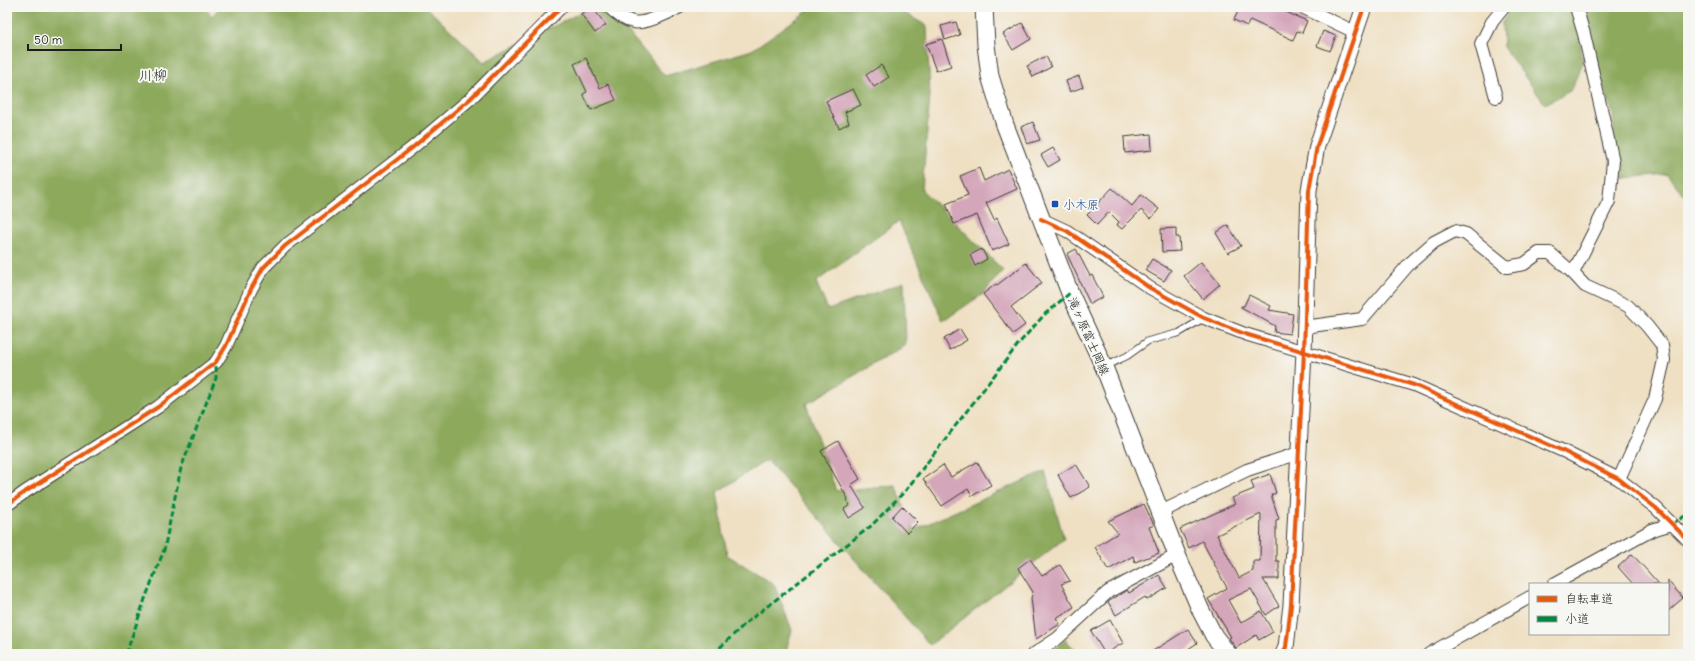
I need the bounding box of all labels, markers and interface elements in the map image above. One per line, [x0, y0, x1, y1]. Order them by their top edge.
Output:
scale bar [28, 26, 121, 52]
text: 50 m [34, 32, 63, 47]
district label: 川柳 [139, 66, 167, 84]
place label: 小木原 [1063, 197, 1099, 212]
marker: 小木原 [1050, 199, 1060, 209]
street label: 滝ヶ原富士岡線 [1065, 295, 1113, 377]
legend [1529, 583, 1669, 635]
text: 自転車道 [1565, 591, 1613, 606]
text: 小道 [1565, 611, 1589, 626]

